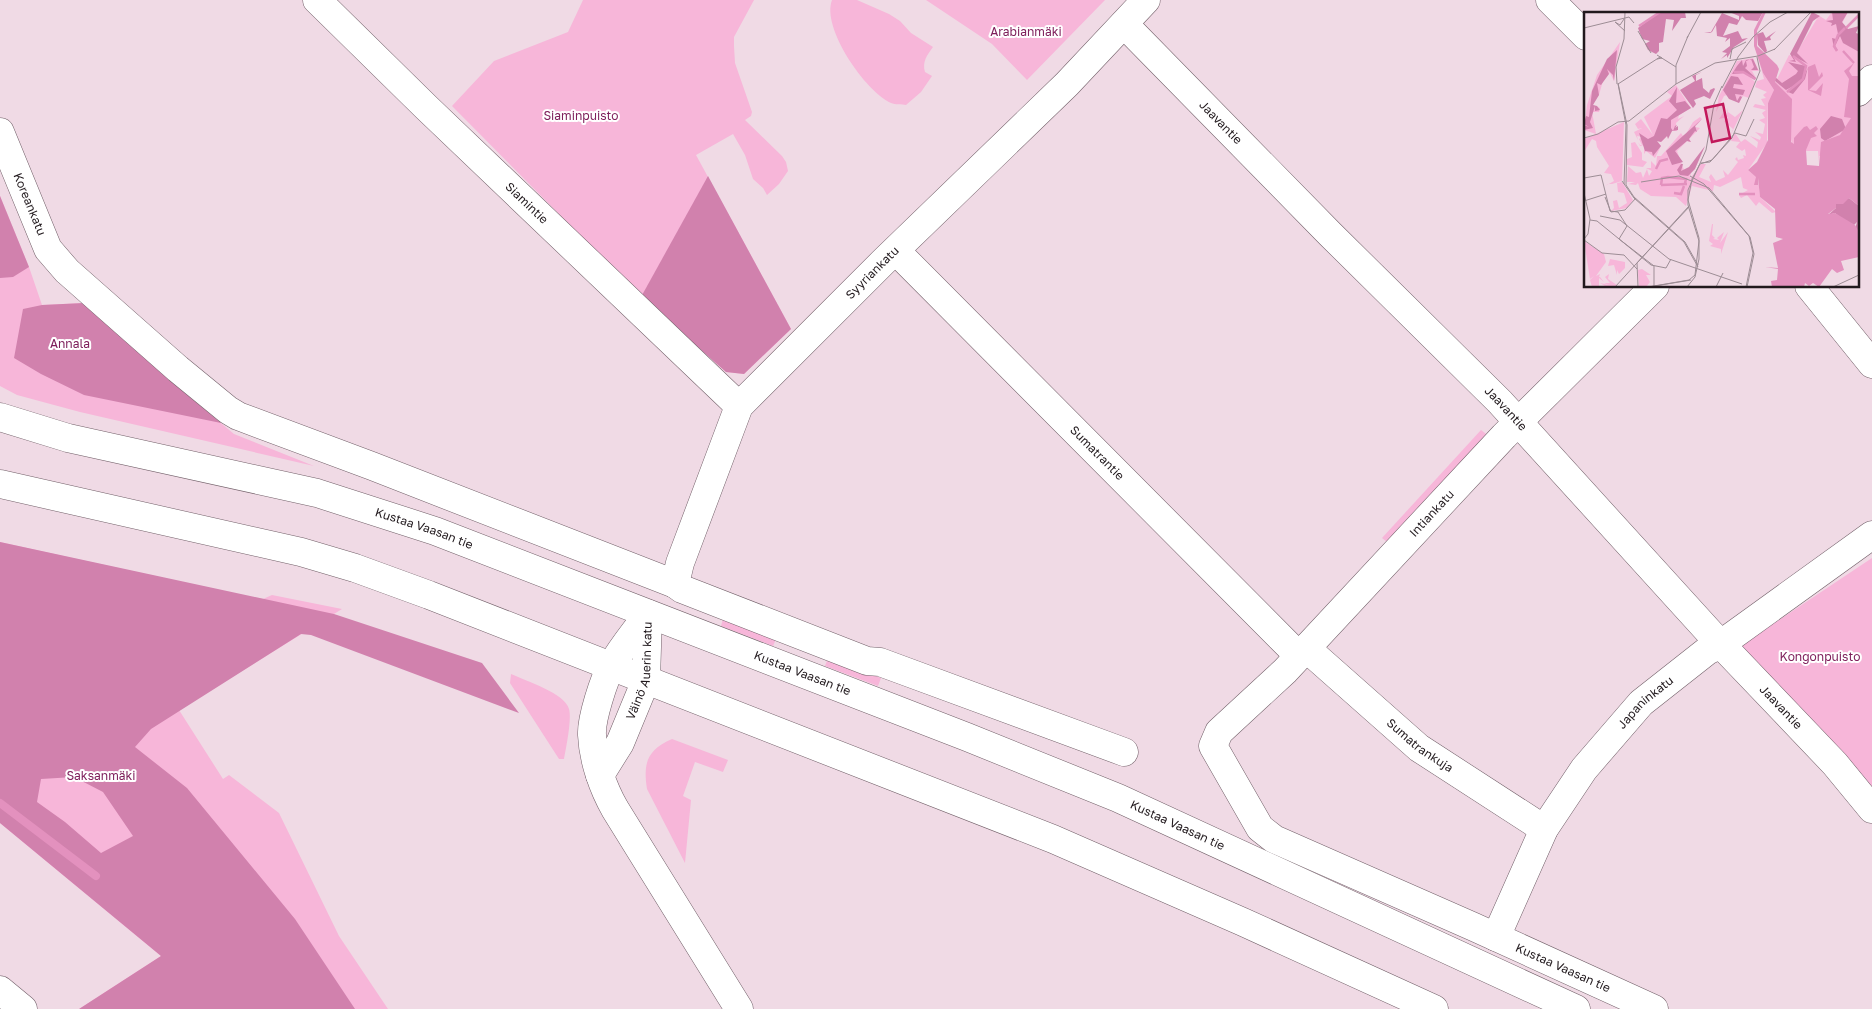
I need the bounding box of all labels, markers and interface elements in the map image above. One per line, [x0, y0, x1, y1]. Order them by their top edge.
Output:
inset map [1584, 12, 1860, 288]
park label: Arabianmäki [990, 24, 1062, 39]
street label: Jaavantie [1196, 97, 1246, 147]
park label: Siaminpuisto [543, 108, 619, 123]
street label: Koreankatu [11, 170, 50, 238]
street label: Siamintie [502, 179, 552, 227]
street label: Syyriankatu [842, 243, 902, 302]
park label: Annala [50, 336, 90, 351]
street label: Jaavantie [1482, 383, 1531, 434]
street label: Sumatrantie [1067, 422, 1128, 483]
street label: Intiankatu [1406, 487, 1457, 540]
street label: Kustaa Vaasan tie [373, 504, 475, 552]
street label: Väinö Auerin katu [622, 621, 655, 722]
street label: Kustaa Vaasan tie [752, 647, 853, 698]
park label: Kongonpuisto [1780, 649, 1860, 664]
street label: Japaninkatu [1614, 673, 1676, 732]
street label: Jaavantie [1757, 682, 1806, 732]
street label: Sumatrankuja [1384, 715, 1456, 775]
park label: Saksanmäki [66, 768, 136, 783]
street label: Kustaa Vaasan tie [1128, 797, 1227, 853]
street label: Kustaa Vaasan tie [1513, 940, 1613, 995]

